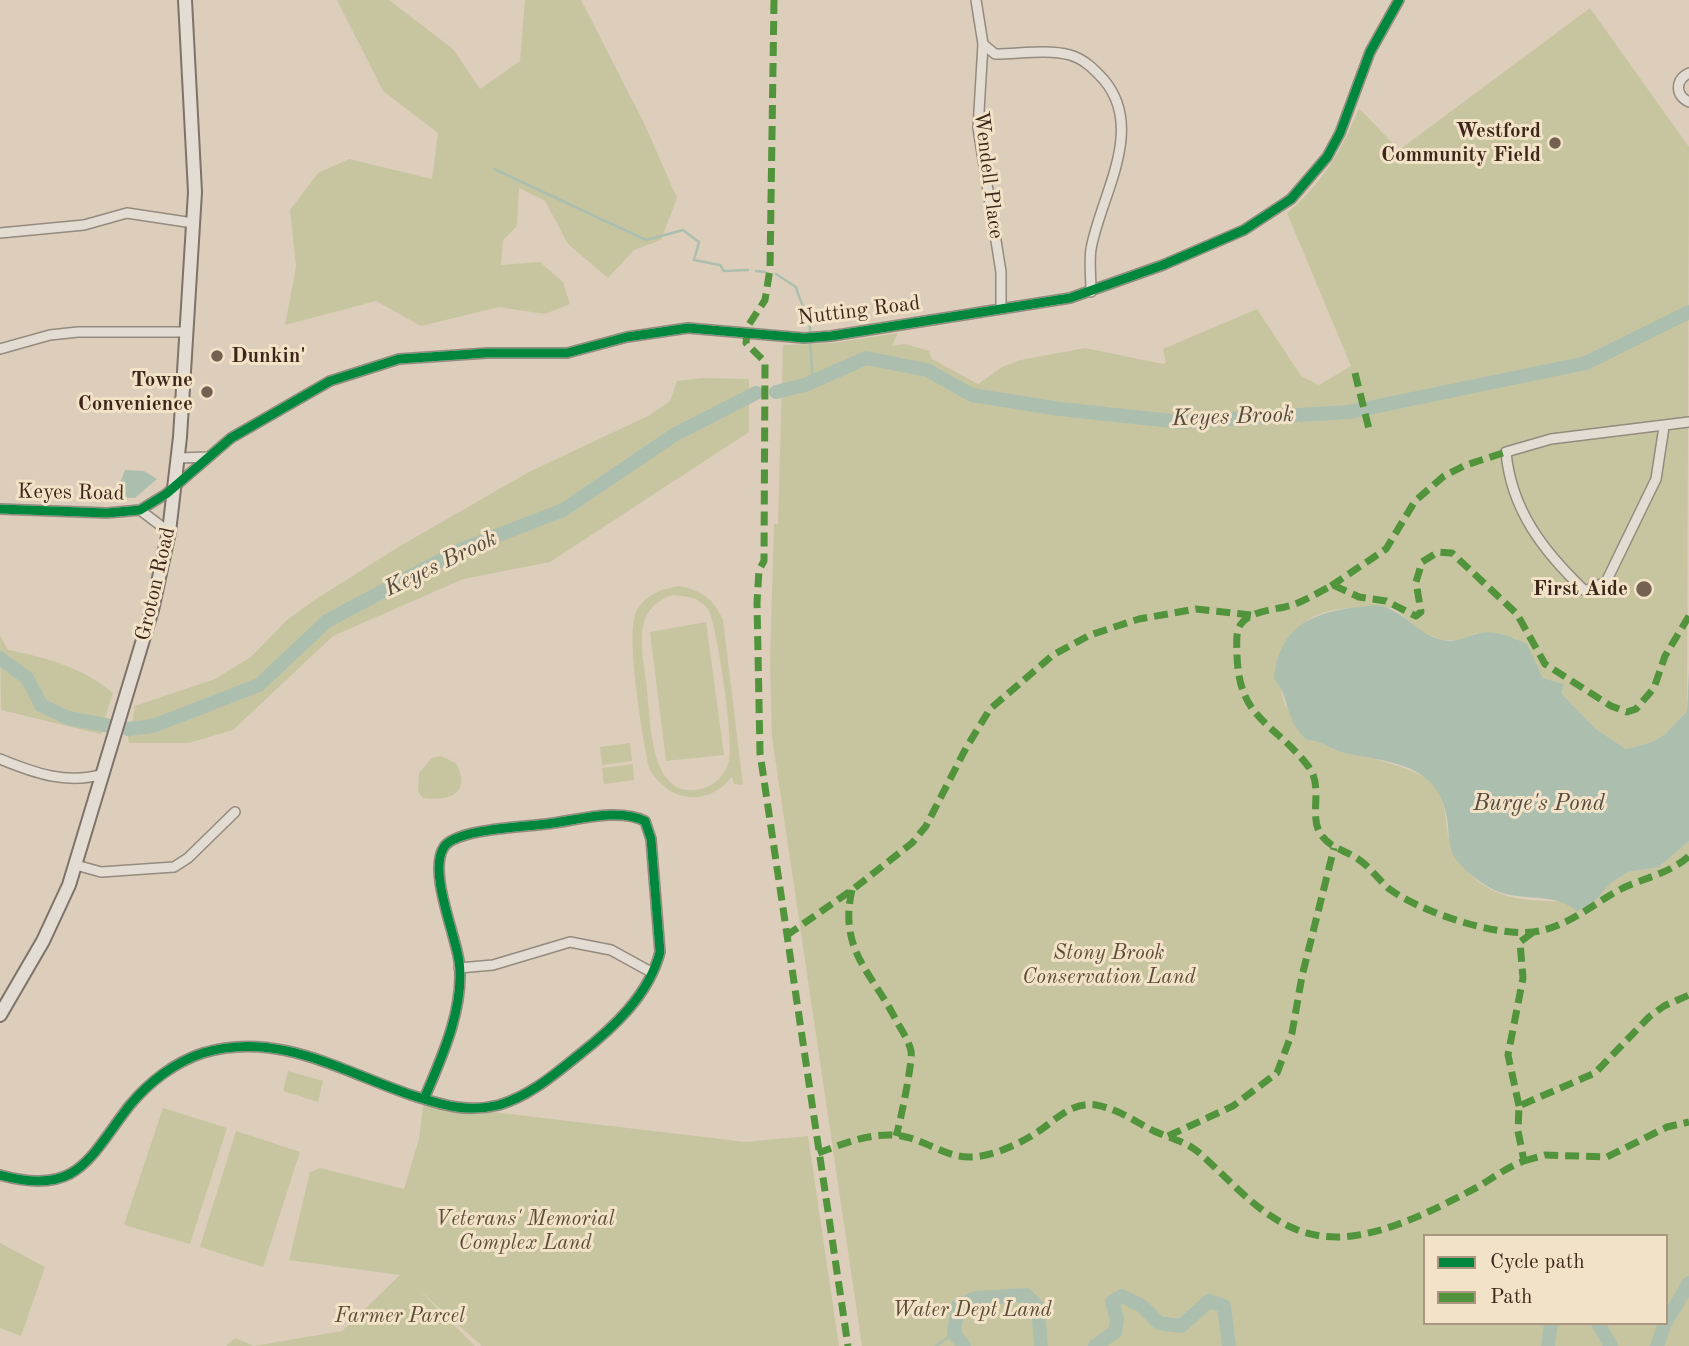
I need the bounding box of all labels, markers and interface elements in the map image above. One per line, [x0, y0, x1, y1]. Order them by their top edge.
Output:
street label: Wendell Place [968, 110, 1008, 240]
place label: Westford Community Field [1381, 118, 1541, 168]
marker: Westford Community Field [1547, 135, 1563, 151]
street label: Nutting Road [796, 291, 922, 331]
place label: Dunkin' [231, 343, 305, 369]
marker: Dunkin' [209, 348, 225, 364]
place label: Towne Convenience [78, 367, 193, 417]
marker: Towne Convenience [199, 384, 215, 400]
water label: Keyes Brook [1171, 401, 1295, 433]
street label: Keyes Road [17, 479, 125, 507]
street label: Groton Road [131, 525, 181, 643]
water label: Keyes Brook [380, 525, 502, 603]
place label: First Aide [1533, 576, 1628, 602]
marker: First Aide [1634, 579, 1654, 599]
water label: Burge's Pond [1473, 790, 1605, 818]
park label: Stony Brook Conservation Land [1022, 940, 1196, 990]
park label: Veterans' Memorial Complex Land [435, 1206, 615, 1256]
legend [1423, 1234, 1668, 1325]
text: Cycle path [1490, 1252, 1585, 1273]
text: Path [1490, 1287, 1533, 1308]
park label: Water Dept Land [892, 1297, 1052, 1323]
park label: Farmer Parcel [335, 1303, 465, 1329]

